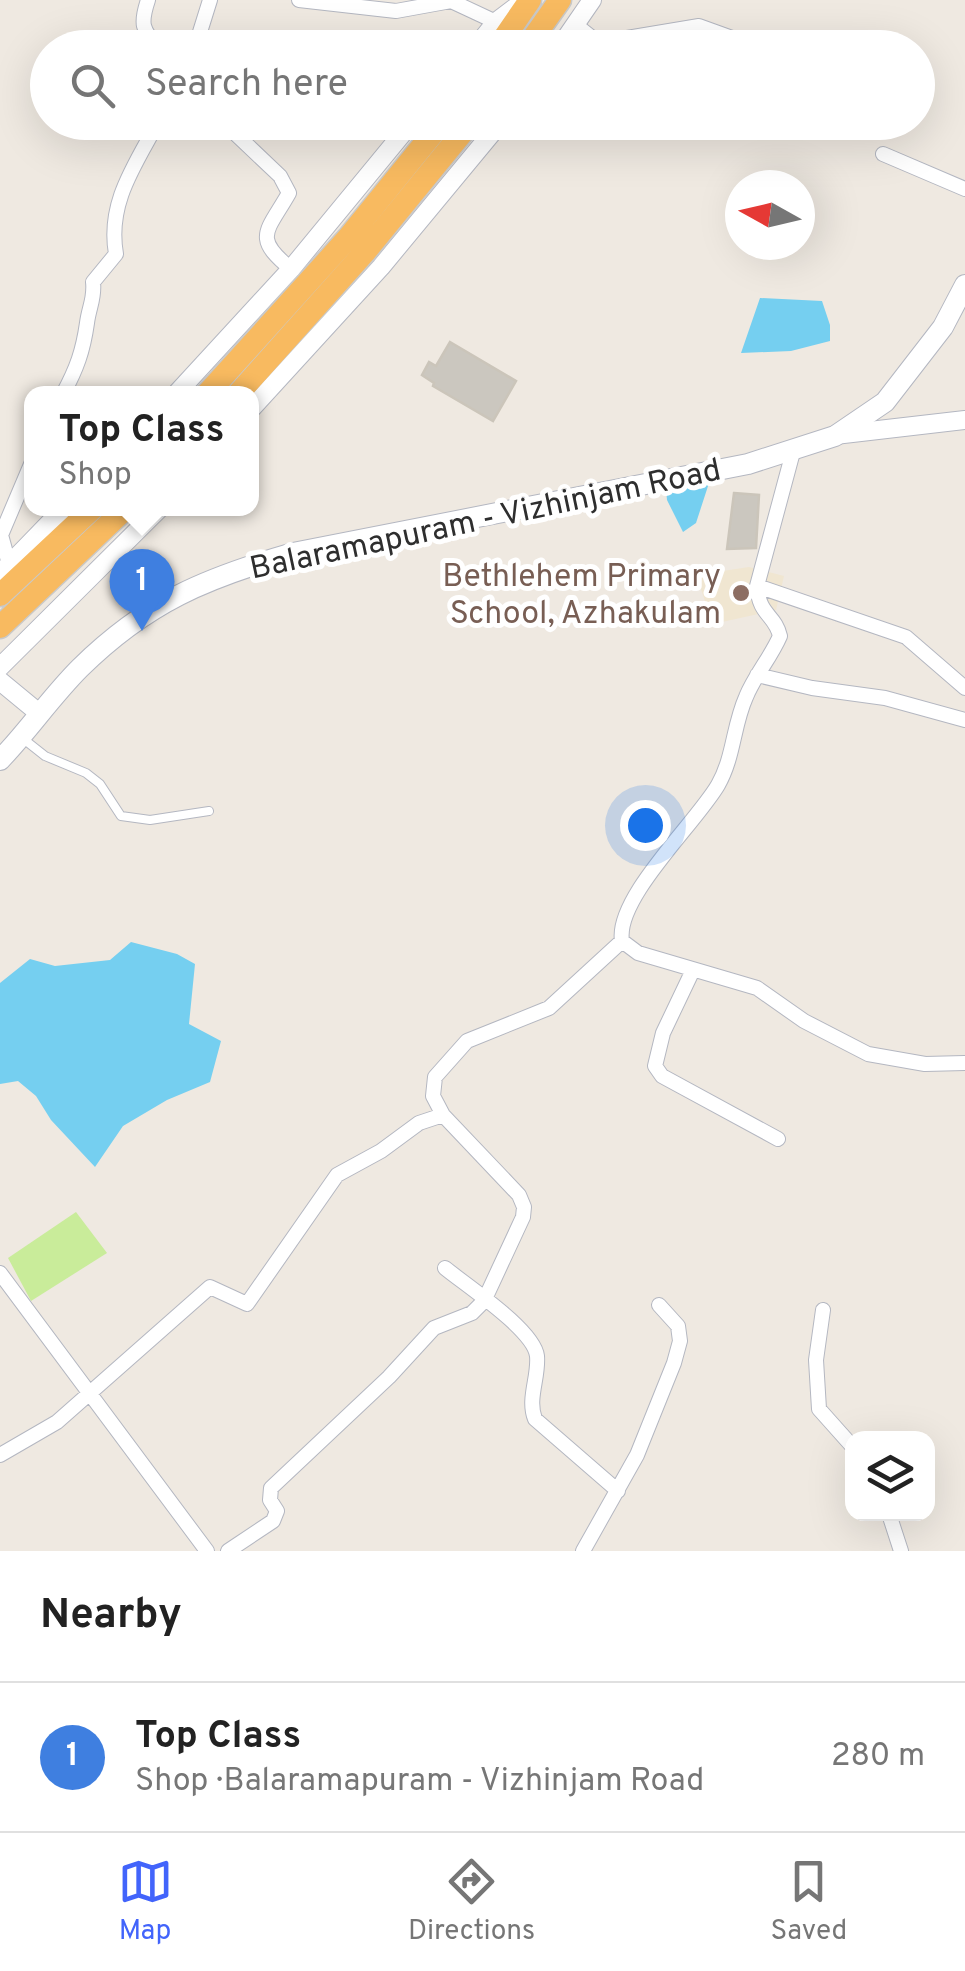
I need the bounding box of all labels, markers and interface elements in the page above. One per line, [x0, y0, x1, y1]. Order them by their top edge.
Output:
search box [30, 30, 935, 140]
icon: search [65, 58, 120, 113]
text: Search here [145, 61, 348, 110]
north arrow [725, 170, 815, 260]
popup [24, 386, 259, 516]
text: Top Class [58, 407, 225, 456]
street label: Balaramapuram - Vizhinjam Road [246, 451, 725, 590]
text: Shop [58, 456, 132, 496]
pin: 1 [110, 548, 174, 631]
place label: Bethlehem Primary School, Azhakulam [442, 558, 721, 635]
marker: Bethlehem Primary School, Azhakulam [730, 582, 752, 604]
your location [620, 800, 671, 851]
map controls [845, 1431, 935, 1521]
button: layers [845, 1431, 935, 1521]
text: Nearby [40, 1590, 182, 1643]
text: Top Class [135, 1713, 301, 1762]
text: 1 [66, 1737, 79, 1777]
text: 280 m [831, 1737, 925, 1777]
text: Shop · Balaramapuram - Vizhinjam Road [135, 1762, 704, 1802]
tab: Map [118, 1854, 173, 1950]
tab: Directions [408, 1854, 535, 1950]
tab: Saved [770, 1854, 847, 1950]

